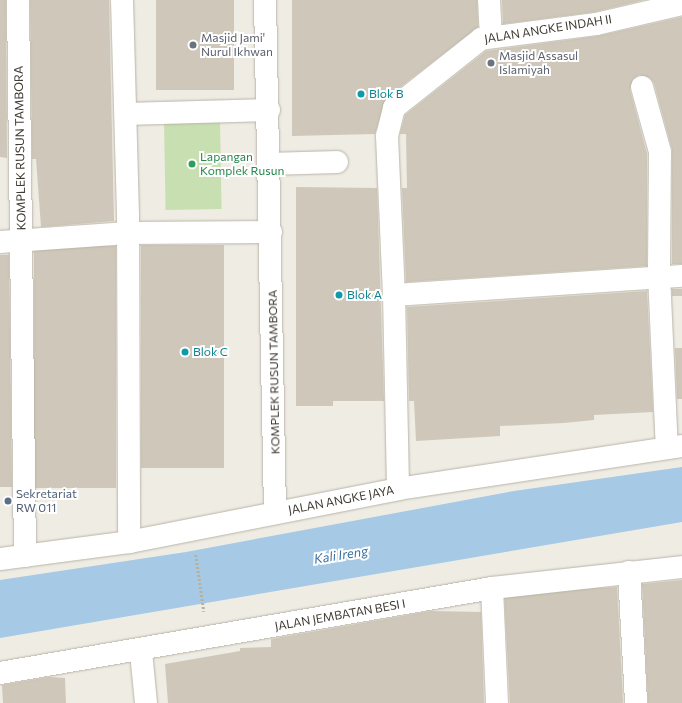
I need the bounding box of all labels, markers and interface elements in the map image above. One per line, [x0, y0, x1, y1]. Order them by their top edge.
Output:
street label: JALAN ANGKE INDAH II [483, 12, 613, 46]
place label: Masjid Jami' Nurul Ikhwan [201, 31, 273, 59]
marker: Masjid Jami' Nurul Ikhwan [188, 40, 198, 50]
place label: Masjid Assasul Islamiyah [499, 49, 578, 77]
marker: Masjid Assasul Islamiyah [486, 58, 496, 68]
street label: KOMPLEK RUSUN TAMBORA [11, 66, 29, 230]
place label: Blok B [369, 87, 404, 101]
marker: Blok B [356, 89, 366, 99]
place label: Lapangan Komplek Rusun [200, 150, 284, 178]
marker: Lapangan Komplek Rusun [187, 159, 197, 169]
place label: Blok A [347, 288, 382, 302]
street label: KOMPLEK RUSUN TAMBORA [265, 290, 283, 454]
marker: Blok A [334, 290, 344, 300]
place label: Blok C [193, 345, 228, 359]
marker: Blok C [180, 347, 190, 357]
street label: JALAN ANGKE JAYA [287, 483, 395, 517]
place label: Sekretariat RW 011 [16, 487, 77, 515]
marker: Sekretariat RW 011 [3, 496, 13, 506]
water label: Kali Ireng [313, 543, 369, 567]
street label: JALAN JEMBATAN BESI I [274, 596, 406, 634]

